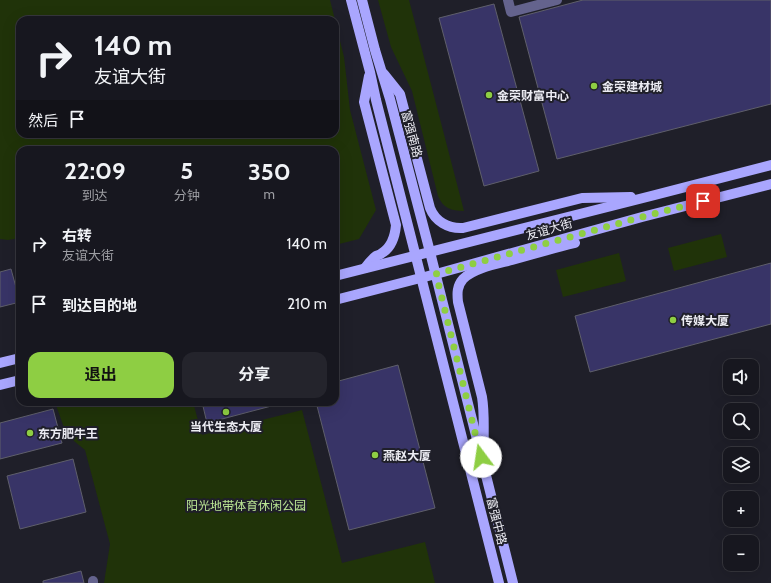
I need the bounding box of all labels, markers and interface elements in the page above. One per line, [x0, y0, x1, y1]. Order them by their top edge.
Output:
text: 140 m [94, 28, 172, 62]
icon: right [28, 32, 80, 84]
text: 友谊大街 [94, 66, 166, 88]
place label: 金荣建材城 [602, 79, 662, 94]
marker: 金荣建材城 [589, 81, 599, 91]
place label: 金荣财富中心 [497, 88, 569, 103]
marker: 金荣财富中心 [484, 90, 494, 100]
icon: arrive [66, 108, 88, 130]
street label: 富强南路 [399, 109, 425, 159]
text: 然后 [28, 112, 58, 130]
text: 22:09 [64, 156, 125, 185]
text: 5 [180, 156, 193, 185]
text: 350 [248, 157, 291, 186]
pin [686, 184, 720, 218]
text: m [264, 186, 275, 202]
text: 到达 [82, 187, 108, 203]
text: 分钟 [174, 187, 200, 203]
icon: arrive [692, 190, 714, 212]
street label: 友谊大街 [524, 215, 574, 243]
text: 右转 [62, 227, 92, 245]
icon: right [28, 233, 50, 255]
text: 140 m [286, 235, 327, 253]
text: 友谊大街 [62, 247, 114, 263]
icon: arrive [28, 293, 50, 315]
text: 210 m [287, 295, 327, 313]
text: 到达目的地 [62, 297, 137, 315]
place label: 传媒大厦 [681, 313, 729, 328]
marker: 传媒大厦 [668, 315, 678, 325]
button: 退出 [28, 352, 174, 398]
button: 分享 [182, 352, 327, 398]
map controls [723, 359, 759, 571]
button: sound [723, 359, 759, 395]
button: search [723, 403, 759, 439]
marker: 当代生态大厦 [221, 407, 231, 417]
place label: 当代生态大厦 [190, 419, 262, 434]
place label: 东方肥牛王 [38, 426, 98, 441]
marker: 东方肥牛王 [25, 428, 35, 438]
position arrow [460, 436, 502, 478]
button: layers [723, 447, 759, 483]
place label: 燕赵大厦 [383, 448, 431, 463]
marker: 燕赵大厦 [370, 450, 380, 460]
button: + [723, 491, 759, 527]
street label: 富强中路 [484, 496, 510, 546]
park label: 阳光地带体育休闲公园 [186, 498, 306, 513]
button: − [723, 535, 759, 571]

